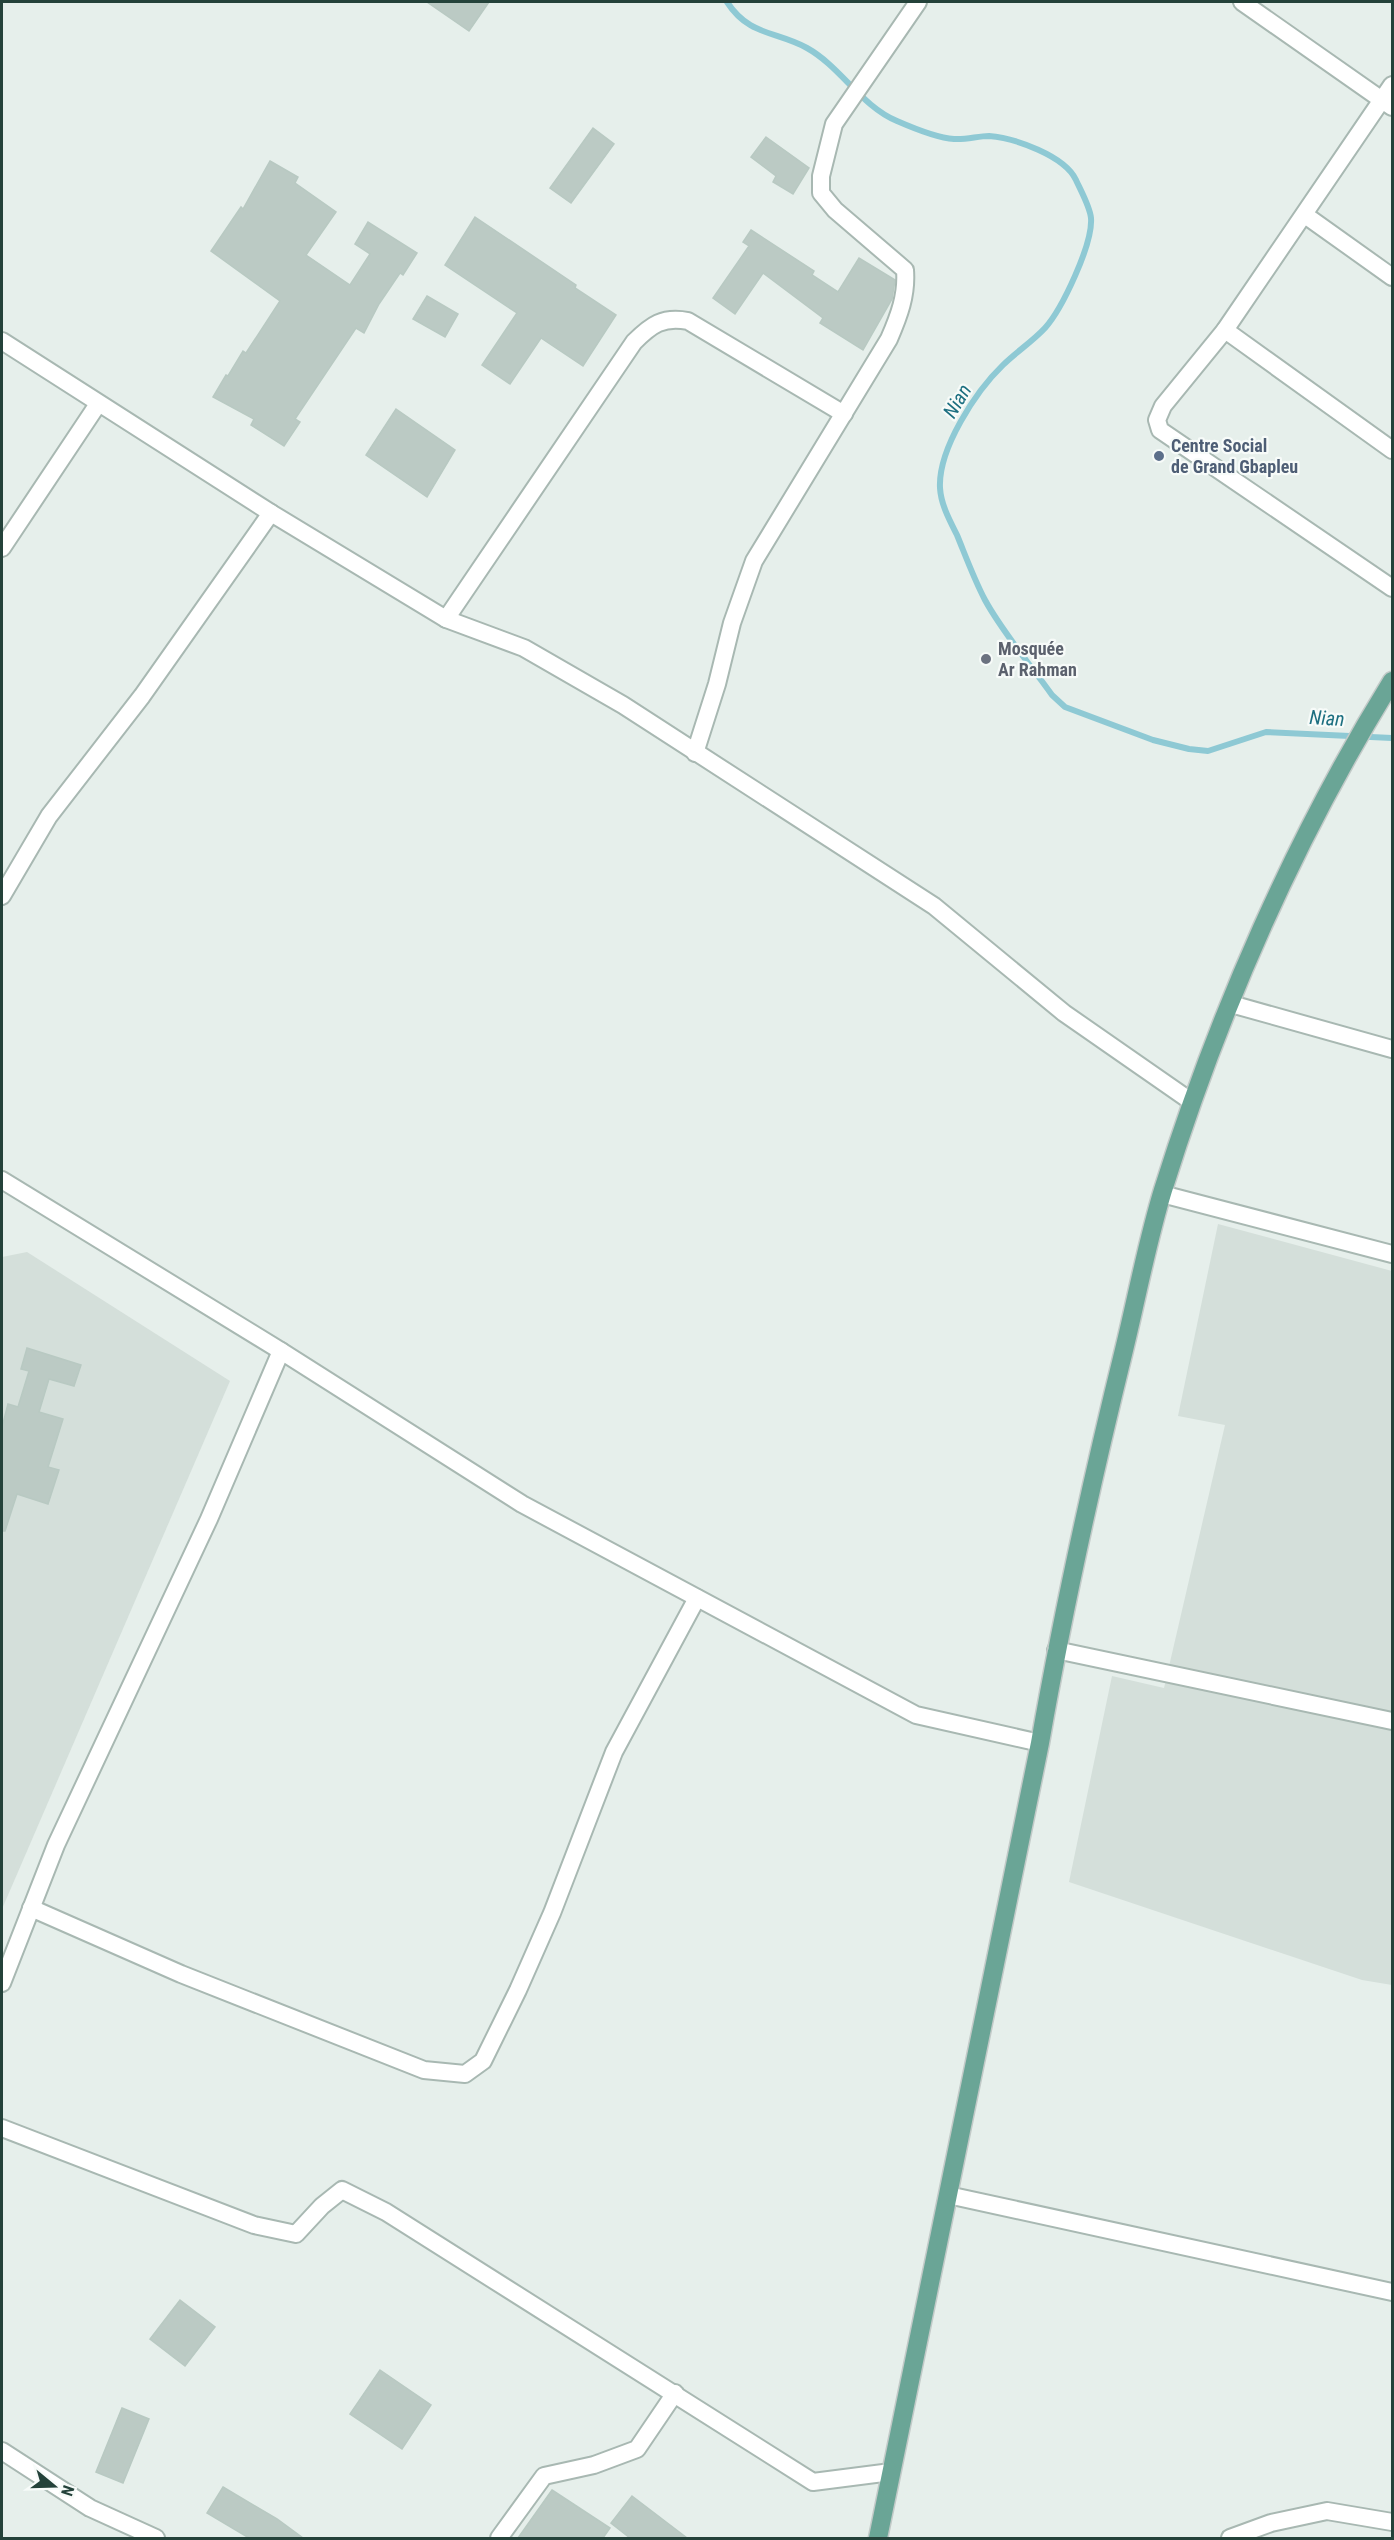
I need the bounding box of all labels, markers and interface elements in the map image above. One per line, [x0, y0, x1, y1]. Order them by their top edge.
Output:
water label: Nian [938, 380, 976, 422]
place label: Centre Social de Grand Gbapleu [1171, 435, 1298, 477]
marker: Centre Social de Grand Gbapleu [1152, 449, 1166, 463]
place label: Mosquée Ar Rahman [998, 638, 1077, 680]
marker: Mosquée Ar Rahman [979, 652, 993, 666]
water label: Nian [1309, 705, 1345, 731]
north arrow [24, 2456, 84, 2516]
text: N [57, 2483, 78, 2498]

